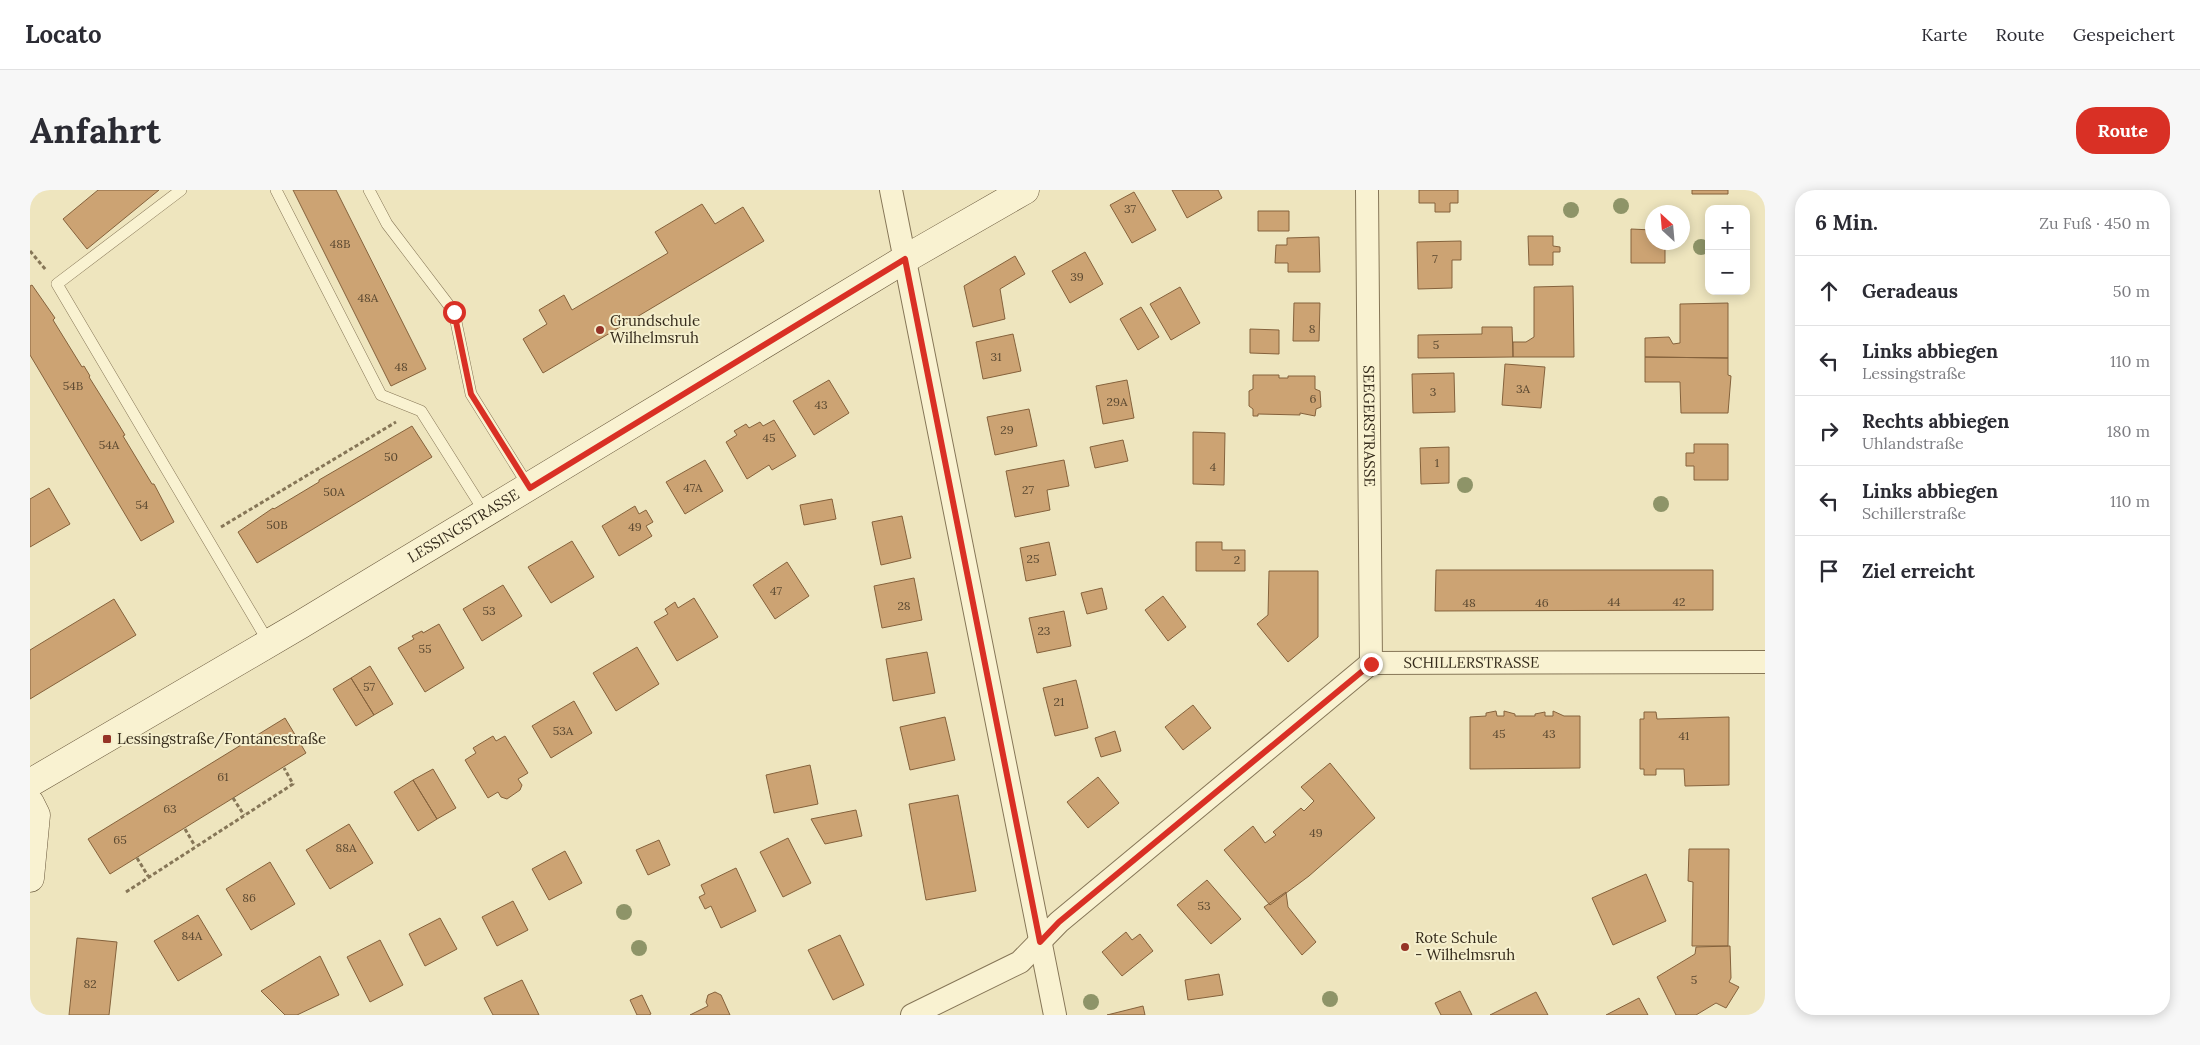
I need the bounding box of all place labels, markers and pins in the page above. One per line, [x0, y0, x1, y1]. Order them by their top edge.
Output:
place label: Grundschule Wilhelmsruh [610, 311, 700, 347]
marker: Grundschule Wilhelmsruh [594, 324, 606, 336]
place label: Lessingstraße/Fontanestraße [117, 729, 326, 749]
marker: Lessingstraße/Fontanestraße [101, 733, 113, 745]
place label: Rote Schule - Wilhelmsruh [1415, 928, 1515, 964]
marker: Rote Schule - Wilhelmsruh [1399, 941, 1411, 953]

